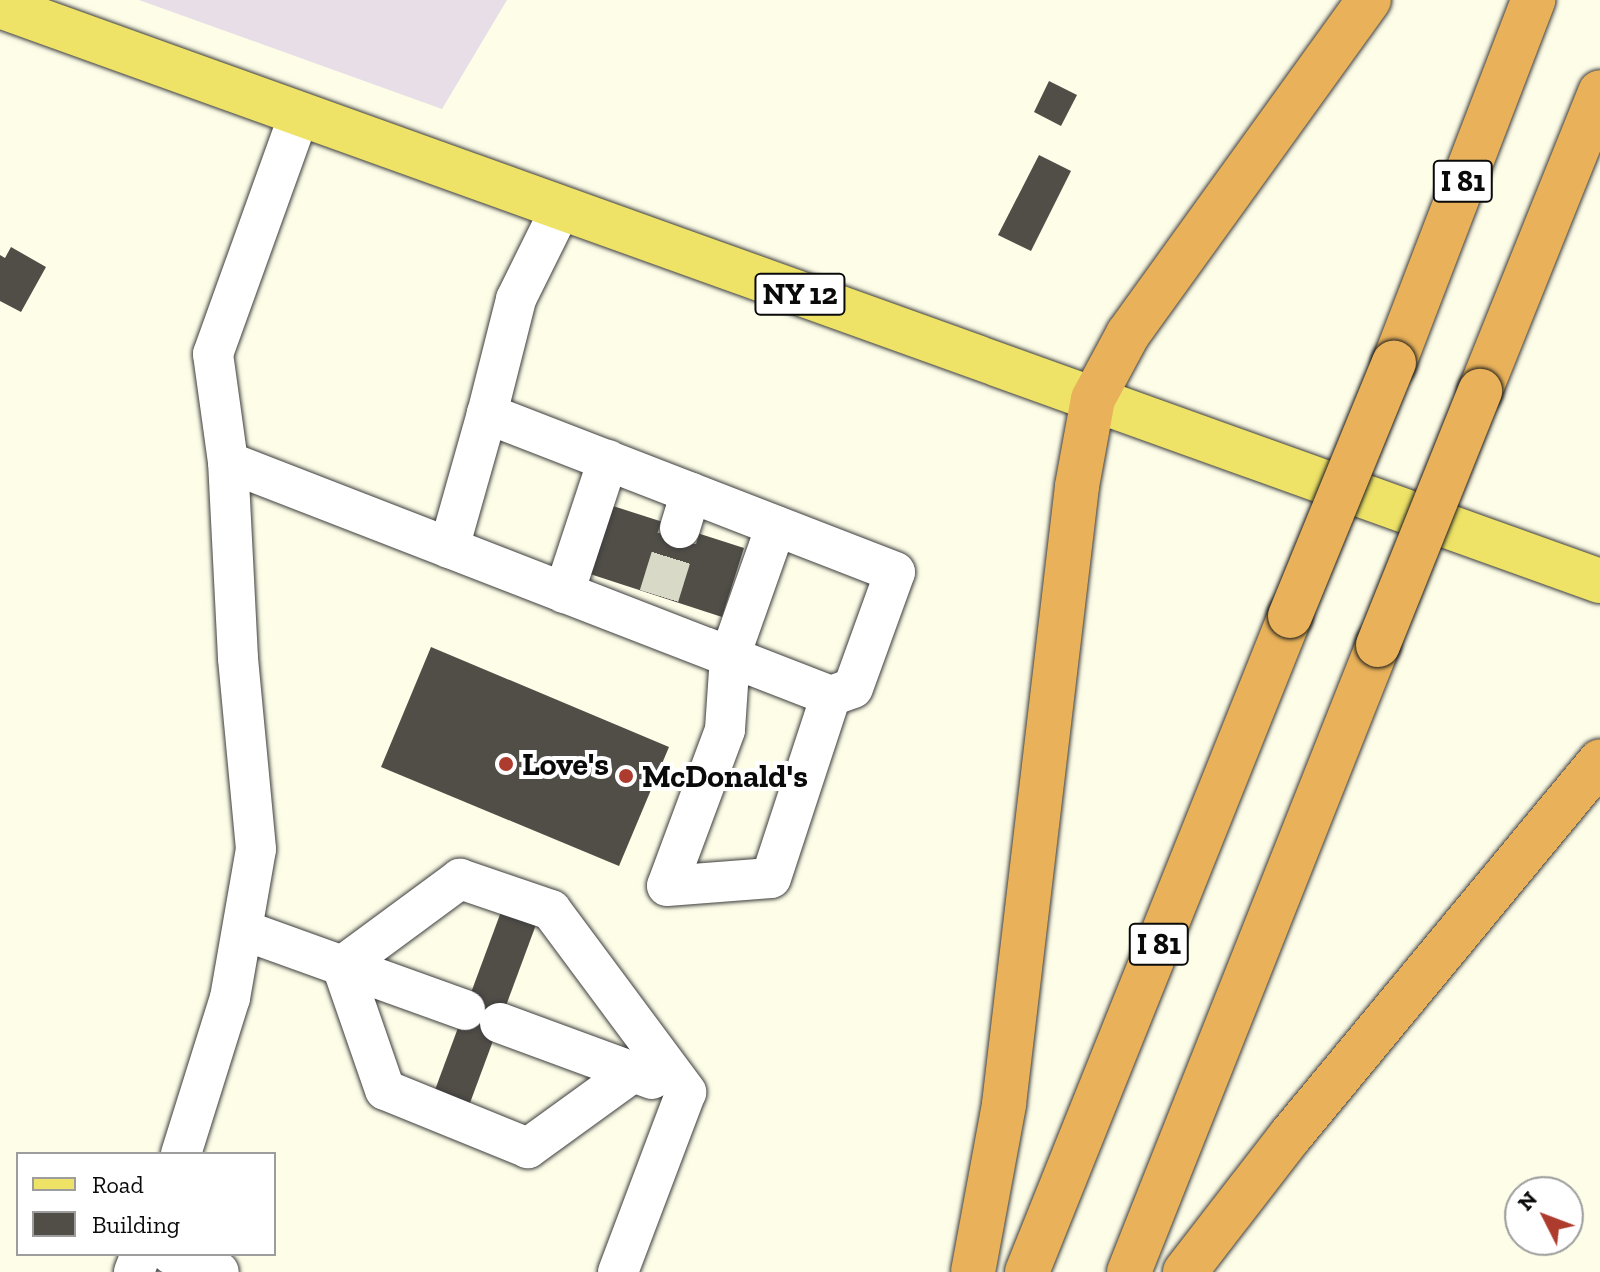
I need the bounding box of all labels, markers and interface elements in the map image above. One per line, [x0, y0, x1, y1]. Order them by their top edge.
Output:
road number: I 81 [1431, 155, 1495, 207]
road number: NY 12 [752, 268, 848, 320]
place label: Love's [522, 745, 609, 783]
marker: Love's [497, 755, 515, 773]
place label: McDonald's [642, 757, 808, 795]
marker: McDonald's [617, 767, 635, 785]
road number: I 81 [1127, 918, 1191, 970]
legend [16, 1152, 276, 1256]
text: Road [92, 1170, 144, 1199]
north arrow [1504, 1176, 1584, 1256]
text: N [1512, 1186, 1543, 1216]
text: Building [92, 1210, 180, 1239]

